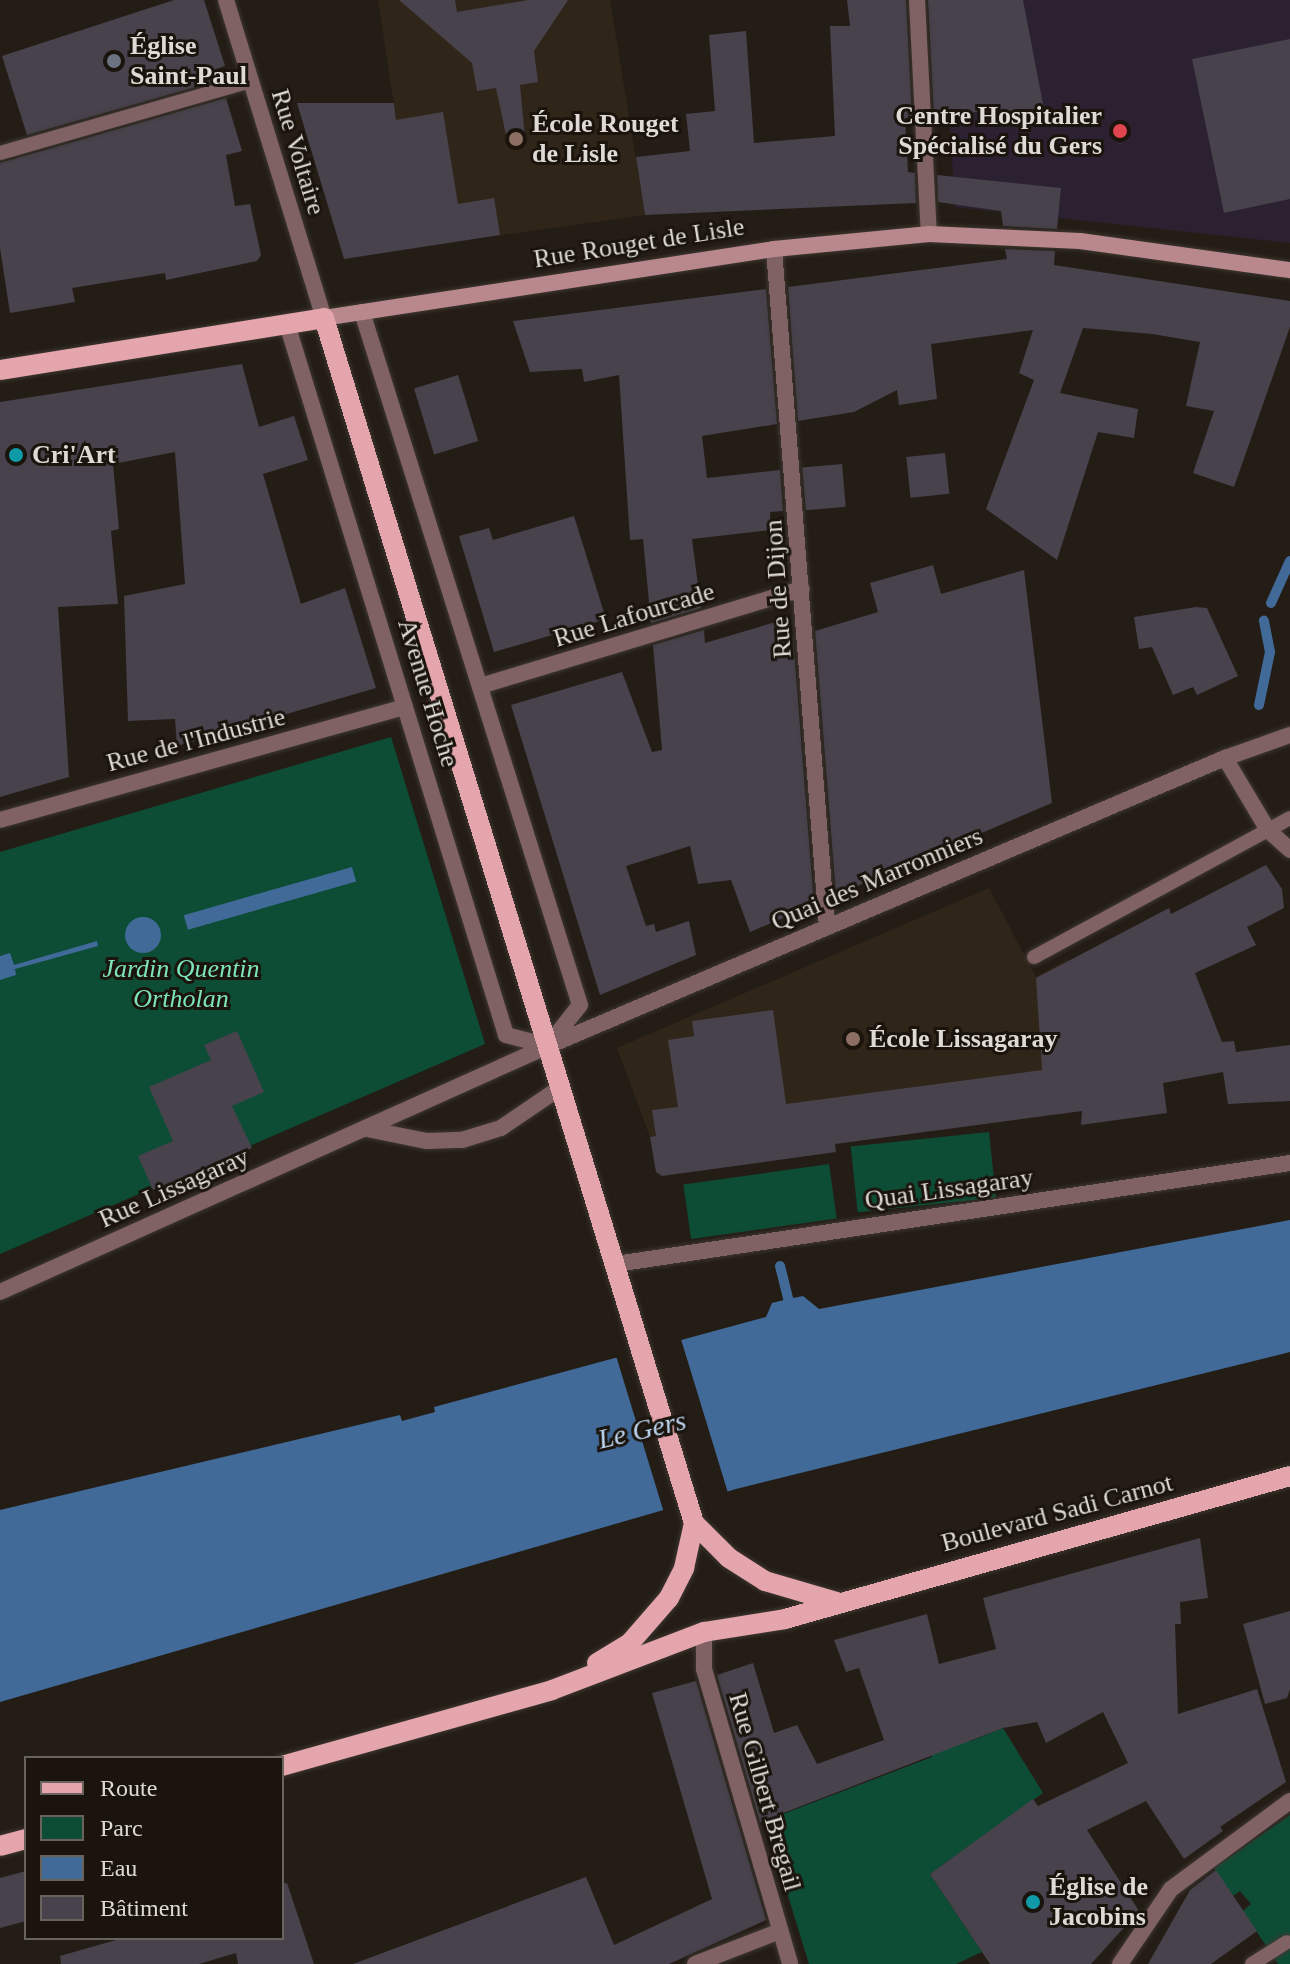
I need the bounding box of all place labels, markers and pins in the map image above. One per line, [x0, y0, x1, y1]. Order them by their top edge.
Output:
place label: Église Saint-Paul [130, 30, 247, 92]
marker: Église Saint-Paul [105, 52, 123, 70]
place label: Centre Hospitalier Spécialisé du Gers [895, 100, 1102, 162]
place label: École Rouget de Lisle [532, 108, 679, 170]
marker: Centre Hospitalier Spécialisé du Gers [1109, 120, 1131, 142]
marker: École Rouget de Lisle [507, 130, 525, 148]
place label: Cri'Art [32, 439, 116, 471]
marker: Cri'Art [7, 446, 25, 464]
place label: École Lissagaray [869, 1023, 1057, 1055]
marker: École Lissagaray [844, 1030, 862, 1048]
place label: Église de Jacobins [1049, 1871, 1148, 1932]
marker: Église de Jacobins [1024, 1893, 1042, 1911]

